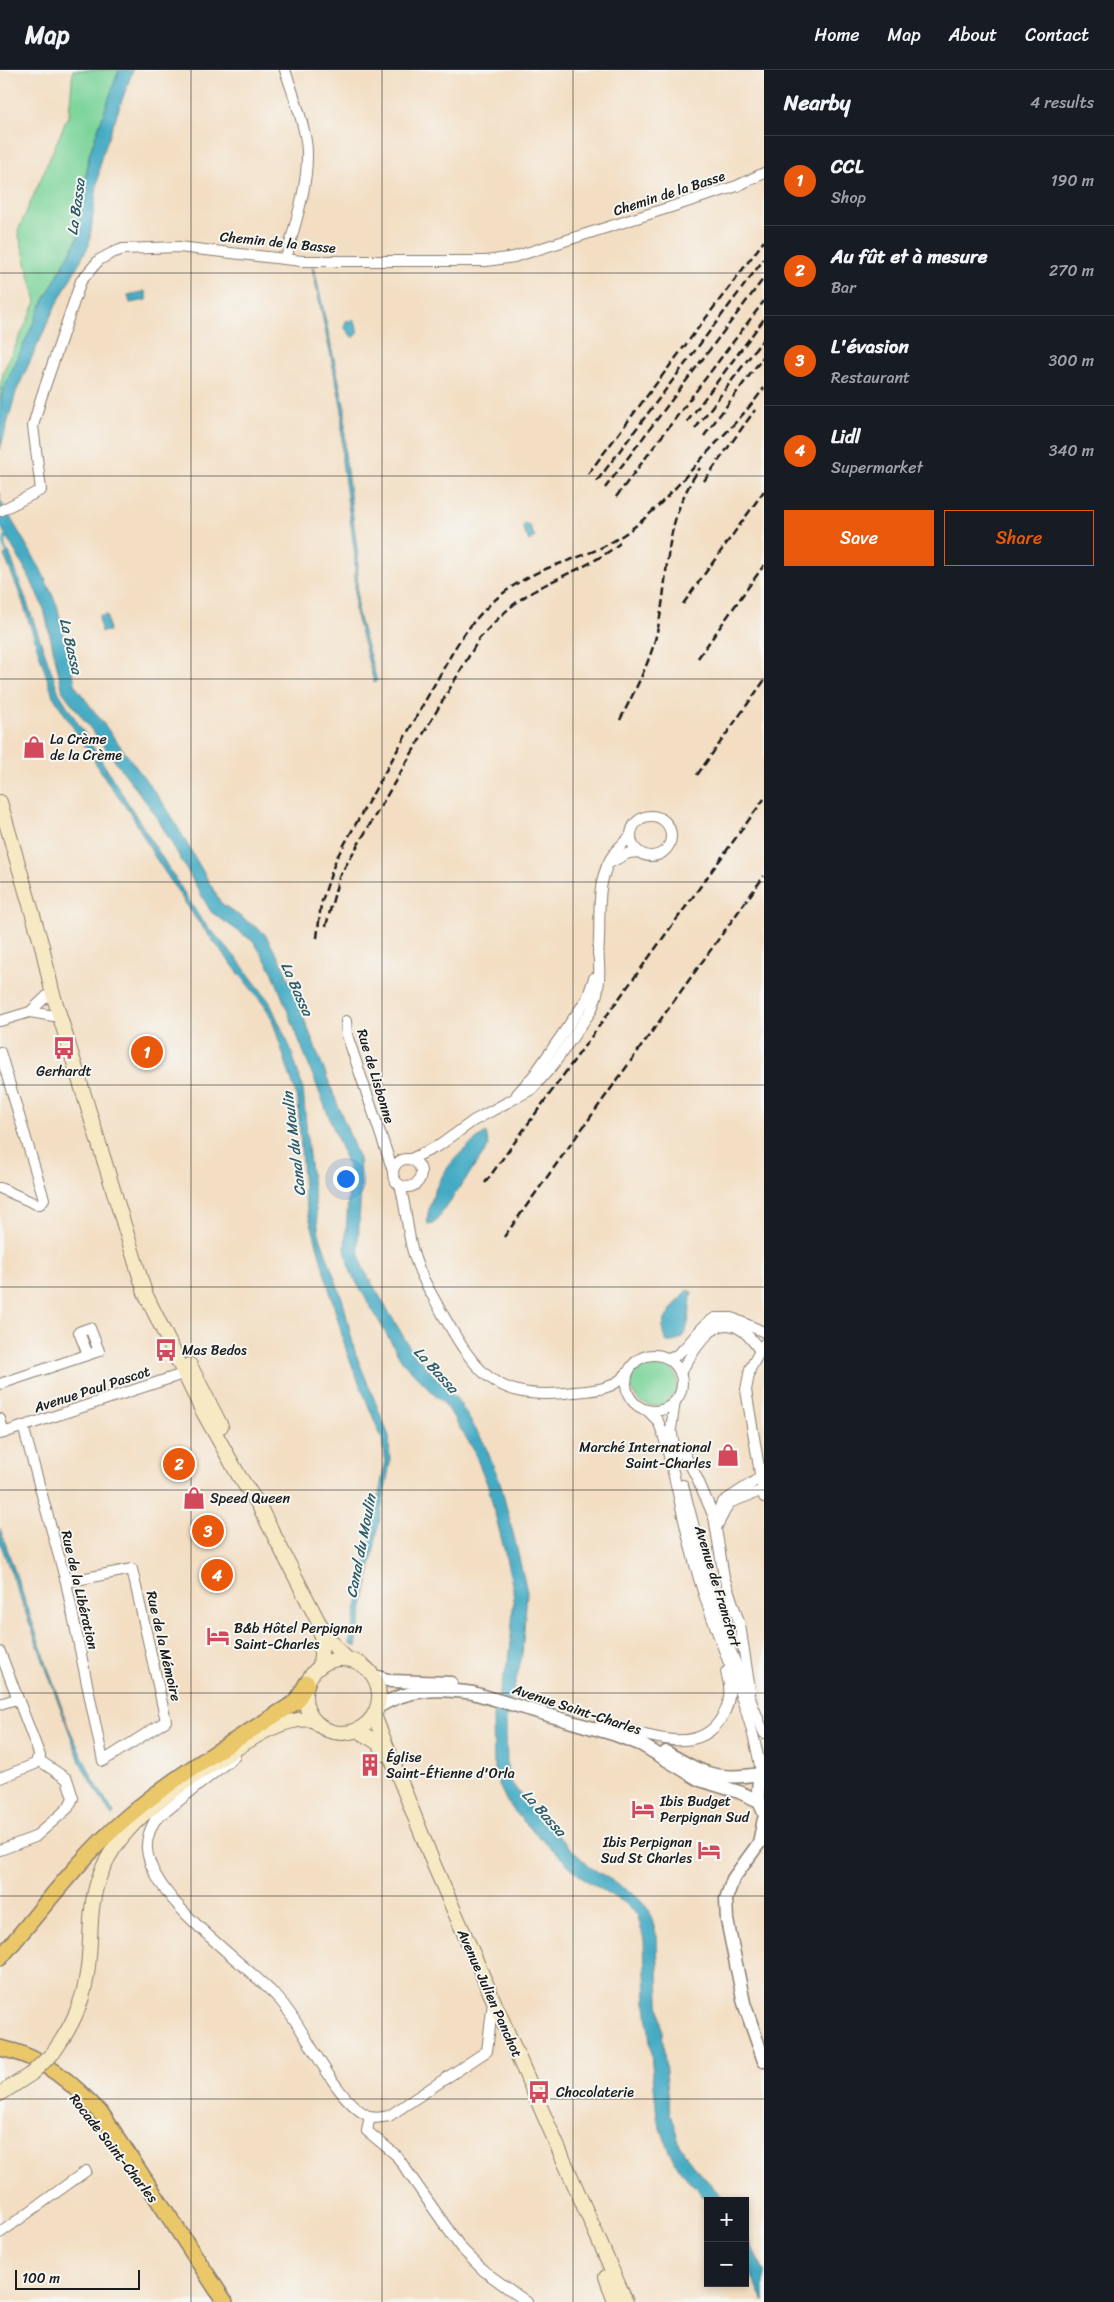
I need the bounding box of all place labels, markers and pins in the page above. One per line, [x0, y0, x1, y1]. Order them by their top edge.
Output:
place label: La Crème de la Crème [50, 727, 122, 768]
shop icon: La Crème de la Crème [21, 734, 47, 760]
pin: 1 [131, 1033, 163, 1071]
bus stop icon: Gerhardt [51, 1035, 77, 1061]
place label: Gerhardt [36, 1059, 92, 1084]
bus stop icon: Mas Bedos [153, 1337, 179, 1363]
place label: Mas Bedos [182, 1338, 247, 1363]
place label: Marché International Saint-Charles [579, 1435, 712, 1476]
shop icon: Marché International Saint-Charles [715, 1442, 741, 1468]
pin: 2 [163, 1445, 195, 1483]
shop icon: Speed Queen [181, 1485, 207, 1511]
place label: Speed Queen [210, 1486, 291, 1511]
pin: 3 [192, 1512, 224, 1550]
pin: 4 [201, 1556, 233, 1594]
place label: B&b Hôtel Perpignan Saint-Charles [234, 1616, 363, 1657]
hotel icon: B&b Hôtel Perpignan Saint-Charles [205, 1623, 231, 1649]
place label: Église Saint-Étienne d'Orla [386, 1745, 515, 1786]
building icon: Église Saint-Étienne d'Orla [357, 1752, 383, 1778]
place label: Ibis Budget Perpignan Sud [659, 1789, 751, 1830]
hotel icon: Ibis Budget Perpignan Sud [630, 1796, 656, 1822]
place label: Ibis Perpignan Sud St Charles [601, 1830, 692, 1871]
hotel icon: Ibis Perpignan Sud St Charles [696, 1837, 722, 1863]
bus stop icon: Chocolaterie [526, 2079, 552, 2105]
place label: Chocolaterie [556, 2080, 634, 2105]

